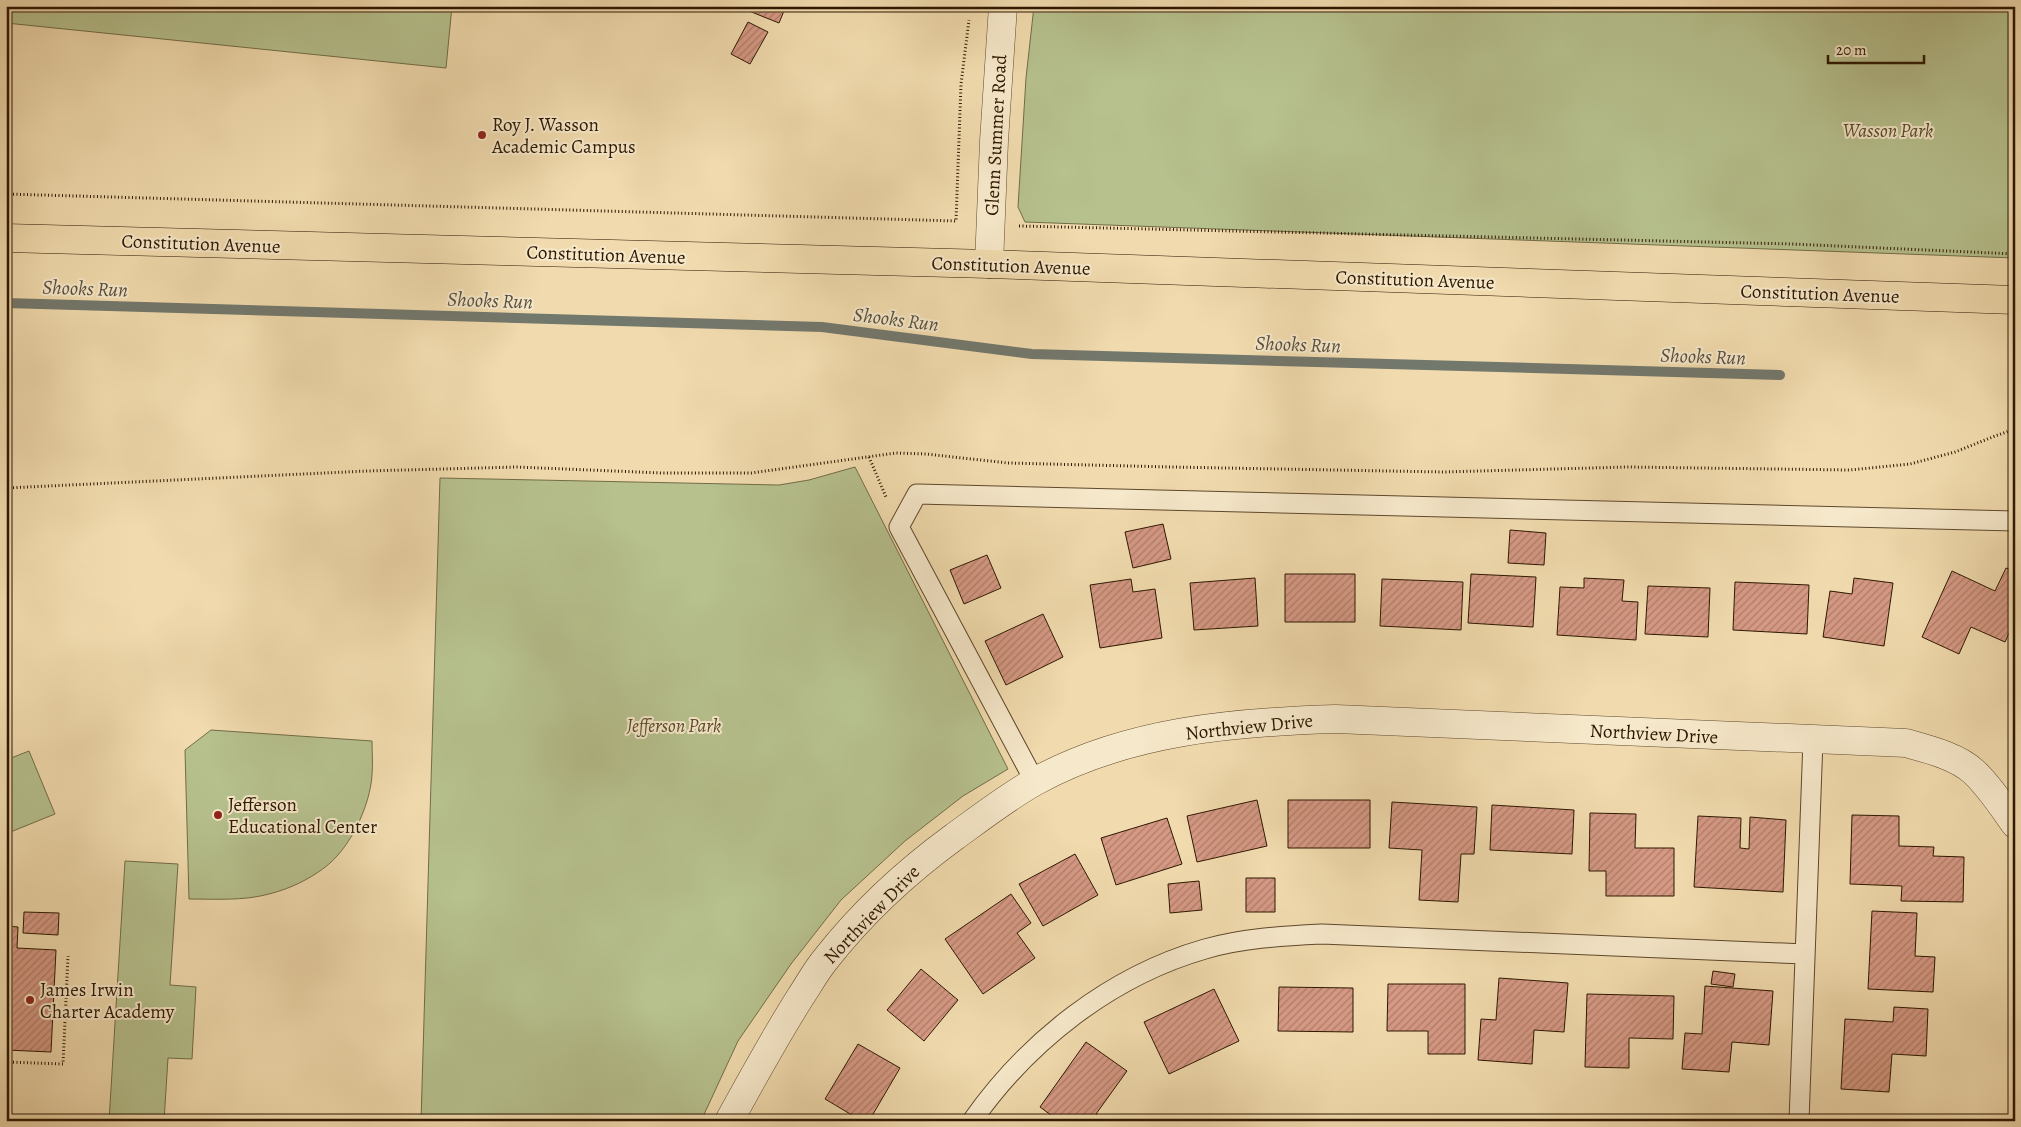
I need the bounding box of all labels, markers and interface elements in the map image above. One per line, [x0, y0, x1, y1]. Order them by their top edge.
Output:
scale bar [1828, 32, 1925, 64]
text: 20 m [1836, 40, 1867, 60]
street label: Glenn Summer Road [979, 53, 1013, 216]
place label: Roy J. Wasson Academic Campus [491, 112, 636, 160]
park label: Wasson Park [1843, 118, 1933, 144]
marker: Roy J. Wasson Academic Campus [476, 129, 488, 141]
street label: Constitution Avenue [121, 228, 281, 260]
street label: Constitution Avenue [526, 239, 686, 271]
street label: Constitution Avenue [931, 250, 1091, 282]
street label: Constitution Avenue [1335, 264, 1495, 296]
water label: Shooks Run [42, 274, 128, 303]
street label: Constitution Avenue [1740, 278, 1900, 310]
water label: Shooks Run [447, 286, 533, 315]
water label: Shooks Run [852, 301, 940, 338]
water label: Shooks Run [1255, 330, 1341, 359]
water label: Shooks Run [1660, 342, 1746, 371]
street label: Northview Drive [1184, 707, 1314, 747]
park label: Jefferson Park [626, 713, 721, 739]
street label: Northview Drive [1589, 718, 1719, 750]
place label: Jefferson Educational Center [228, 792, 377, 840]
marker: Jefferson Educational Center [212, 809, 224, 821]
street label: Northview Drive [818, 860, 926, 970]
place label: James Irwin Charter Academy [40, 977, 175, 1025]
marker: James Irwin Charter Academy [24, 994, 36, 1006]

